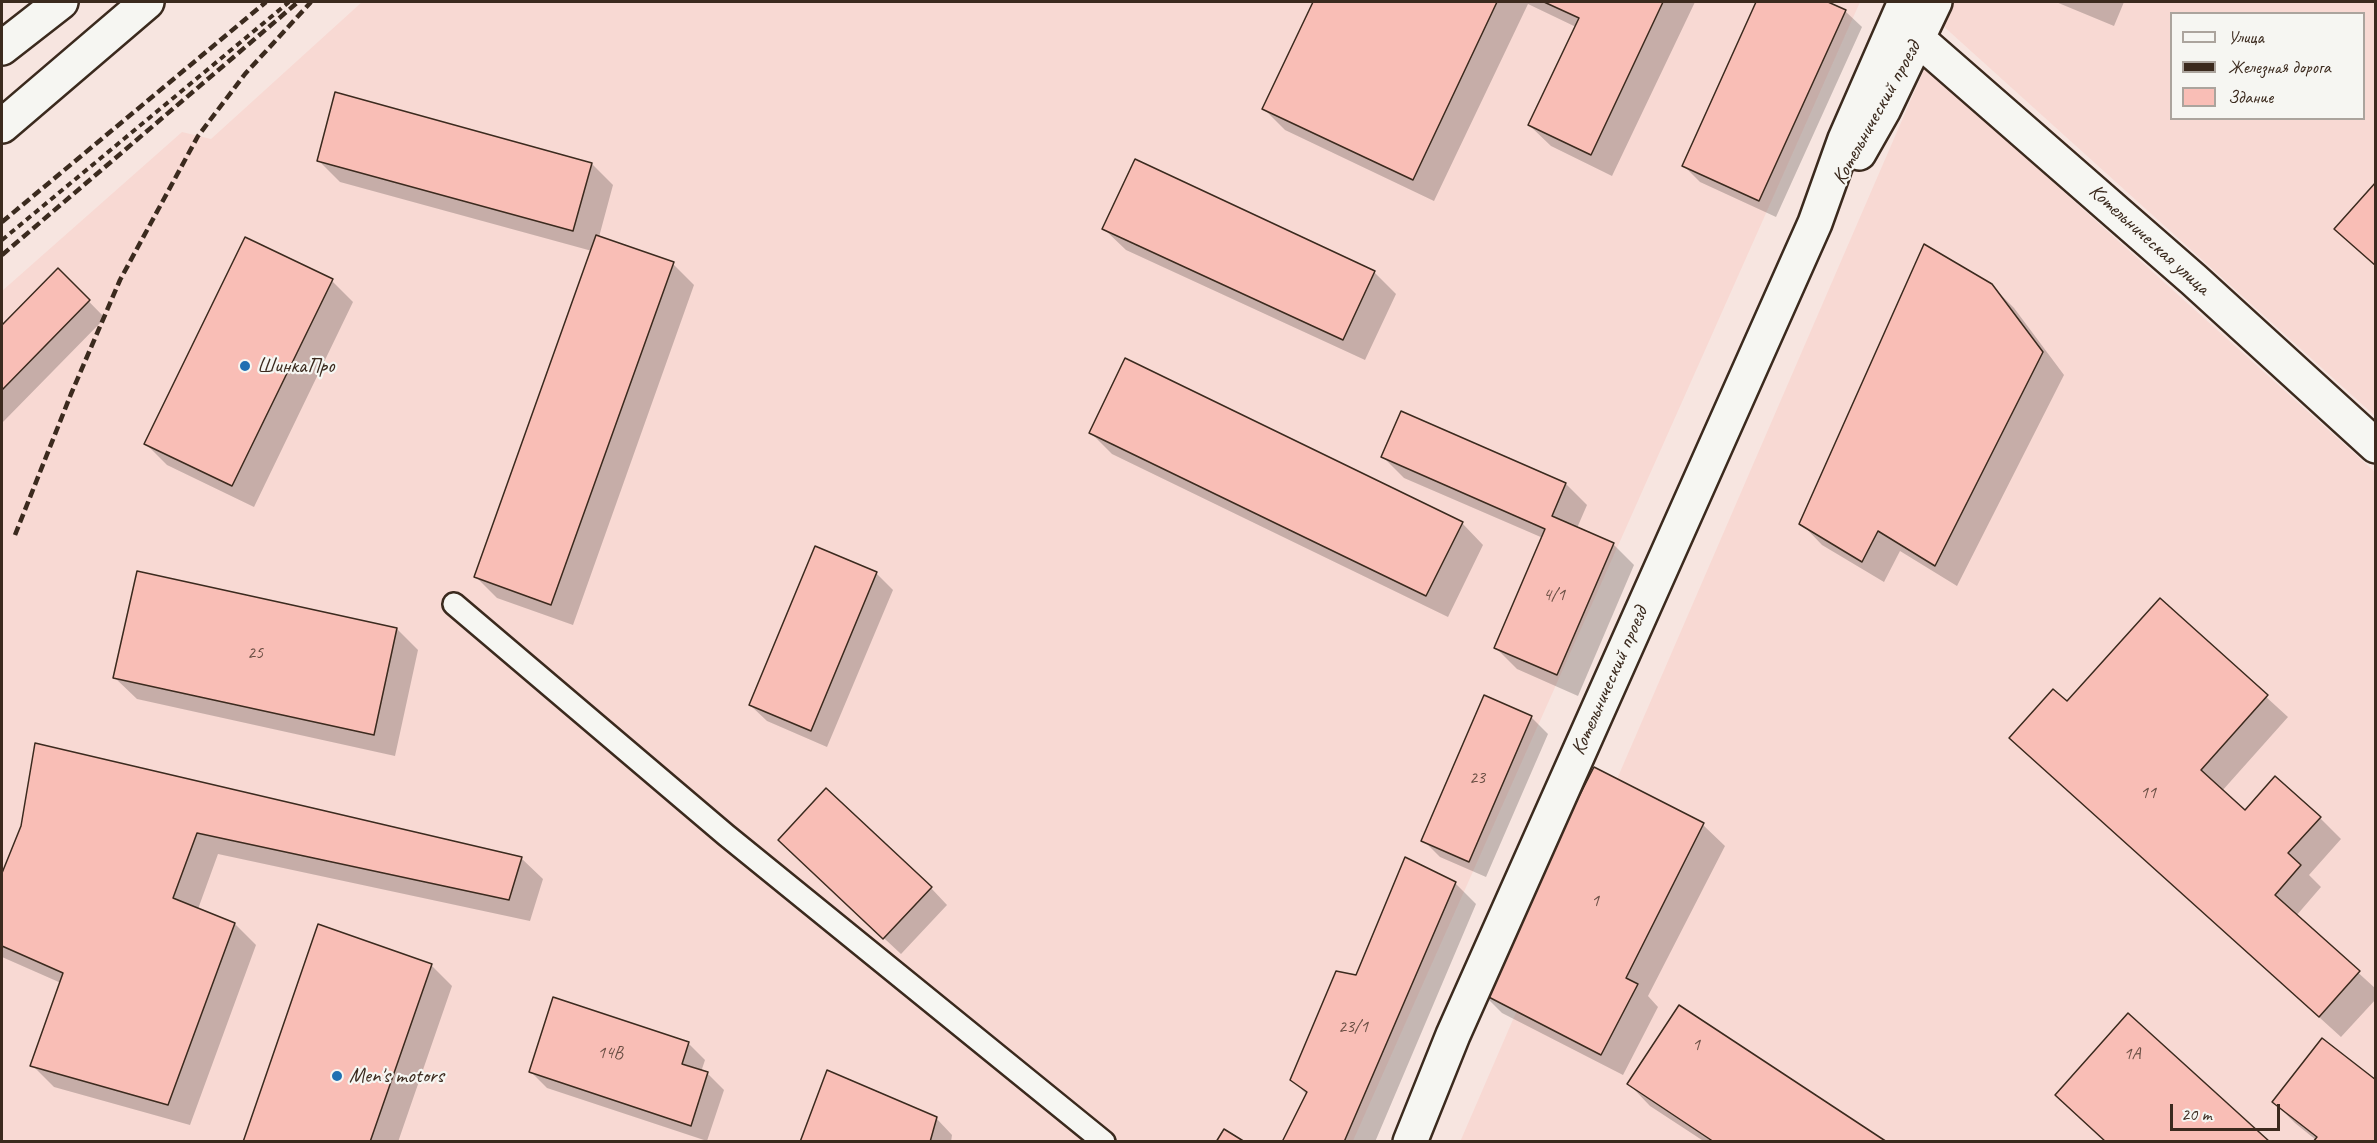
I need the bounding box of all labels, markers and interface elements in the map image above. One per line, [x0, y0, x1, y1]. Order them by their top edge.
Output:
legend [2170, 12, 2365, 120]
text: Улица [2228, 26, 2264, 48]
street label: Котельнический проезд [1827, 37, 1927, 189]
text: Железная дорога [2228, 56, 2331, 78]
text: Здание [2228, 86, 2273, 108]
street label: Котельническая улица [2083, 179, 2215, 301]
place label: ШинкаПро [257, 353, 334, 379]
marker: ШинкаПро [238, 359, 252, 373]
house number: 4/1 [1543, 584, 1565, 606]
street label: Котельнический проезд [1566, 603, 1654, 759]
house number: 25 [247, 642, 263, 664]
house number: 23 [1469, 767, 1485, 789]
house number: 11 [2140, 782, 2156, 804]
house number: 1 [1591, 890, 1599, 912]
house number: 23/1 [1338, 1016, 1368, 1038]
house number: 1 [1692, 1034, 1700, 1056]
house number: 14В [597, 1042, 623, 1064]
house number: 1А [2123, 1043, 2141, 1065]
place label: Men's motors [349, 1063, 444, 1089]
marker: Men's motors [330, 1069, 344, 1083]
scale bar [2173, 1092, 2282, 1130]
text: 20 m [2181, 1103, 2212, 1125]

